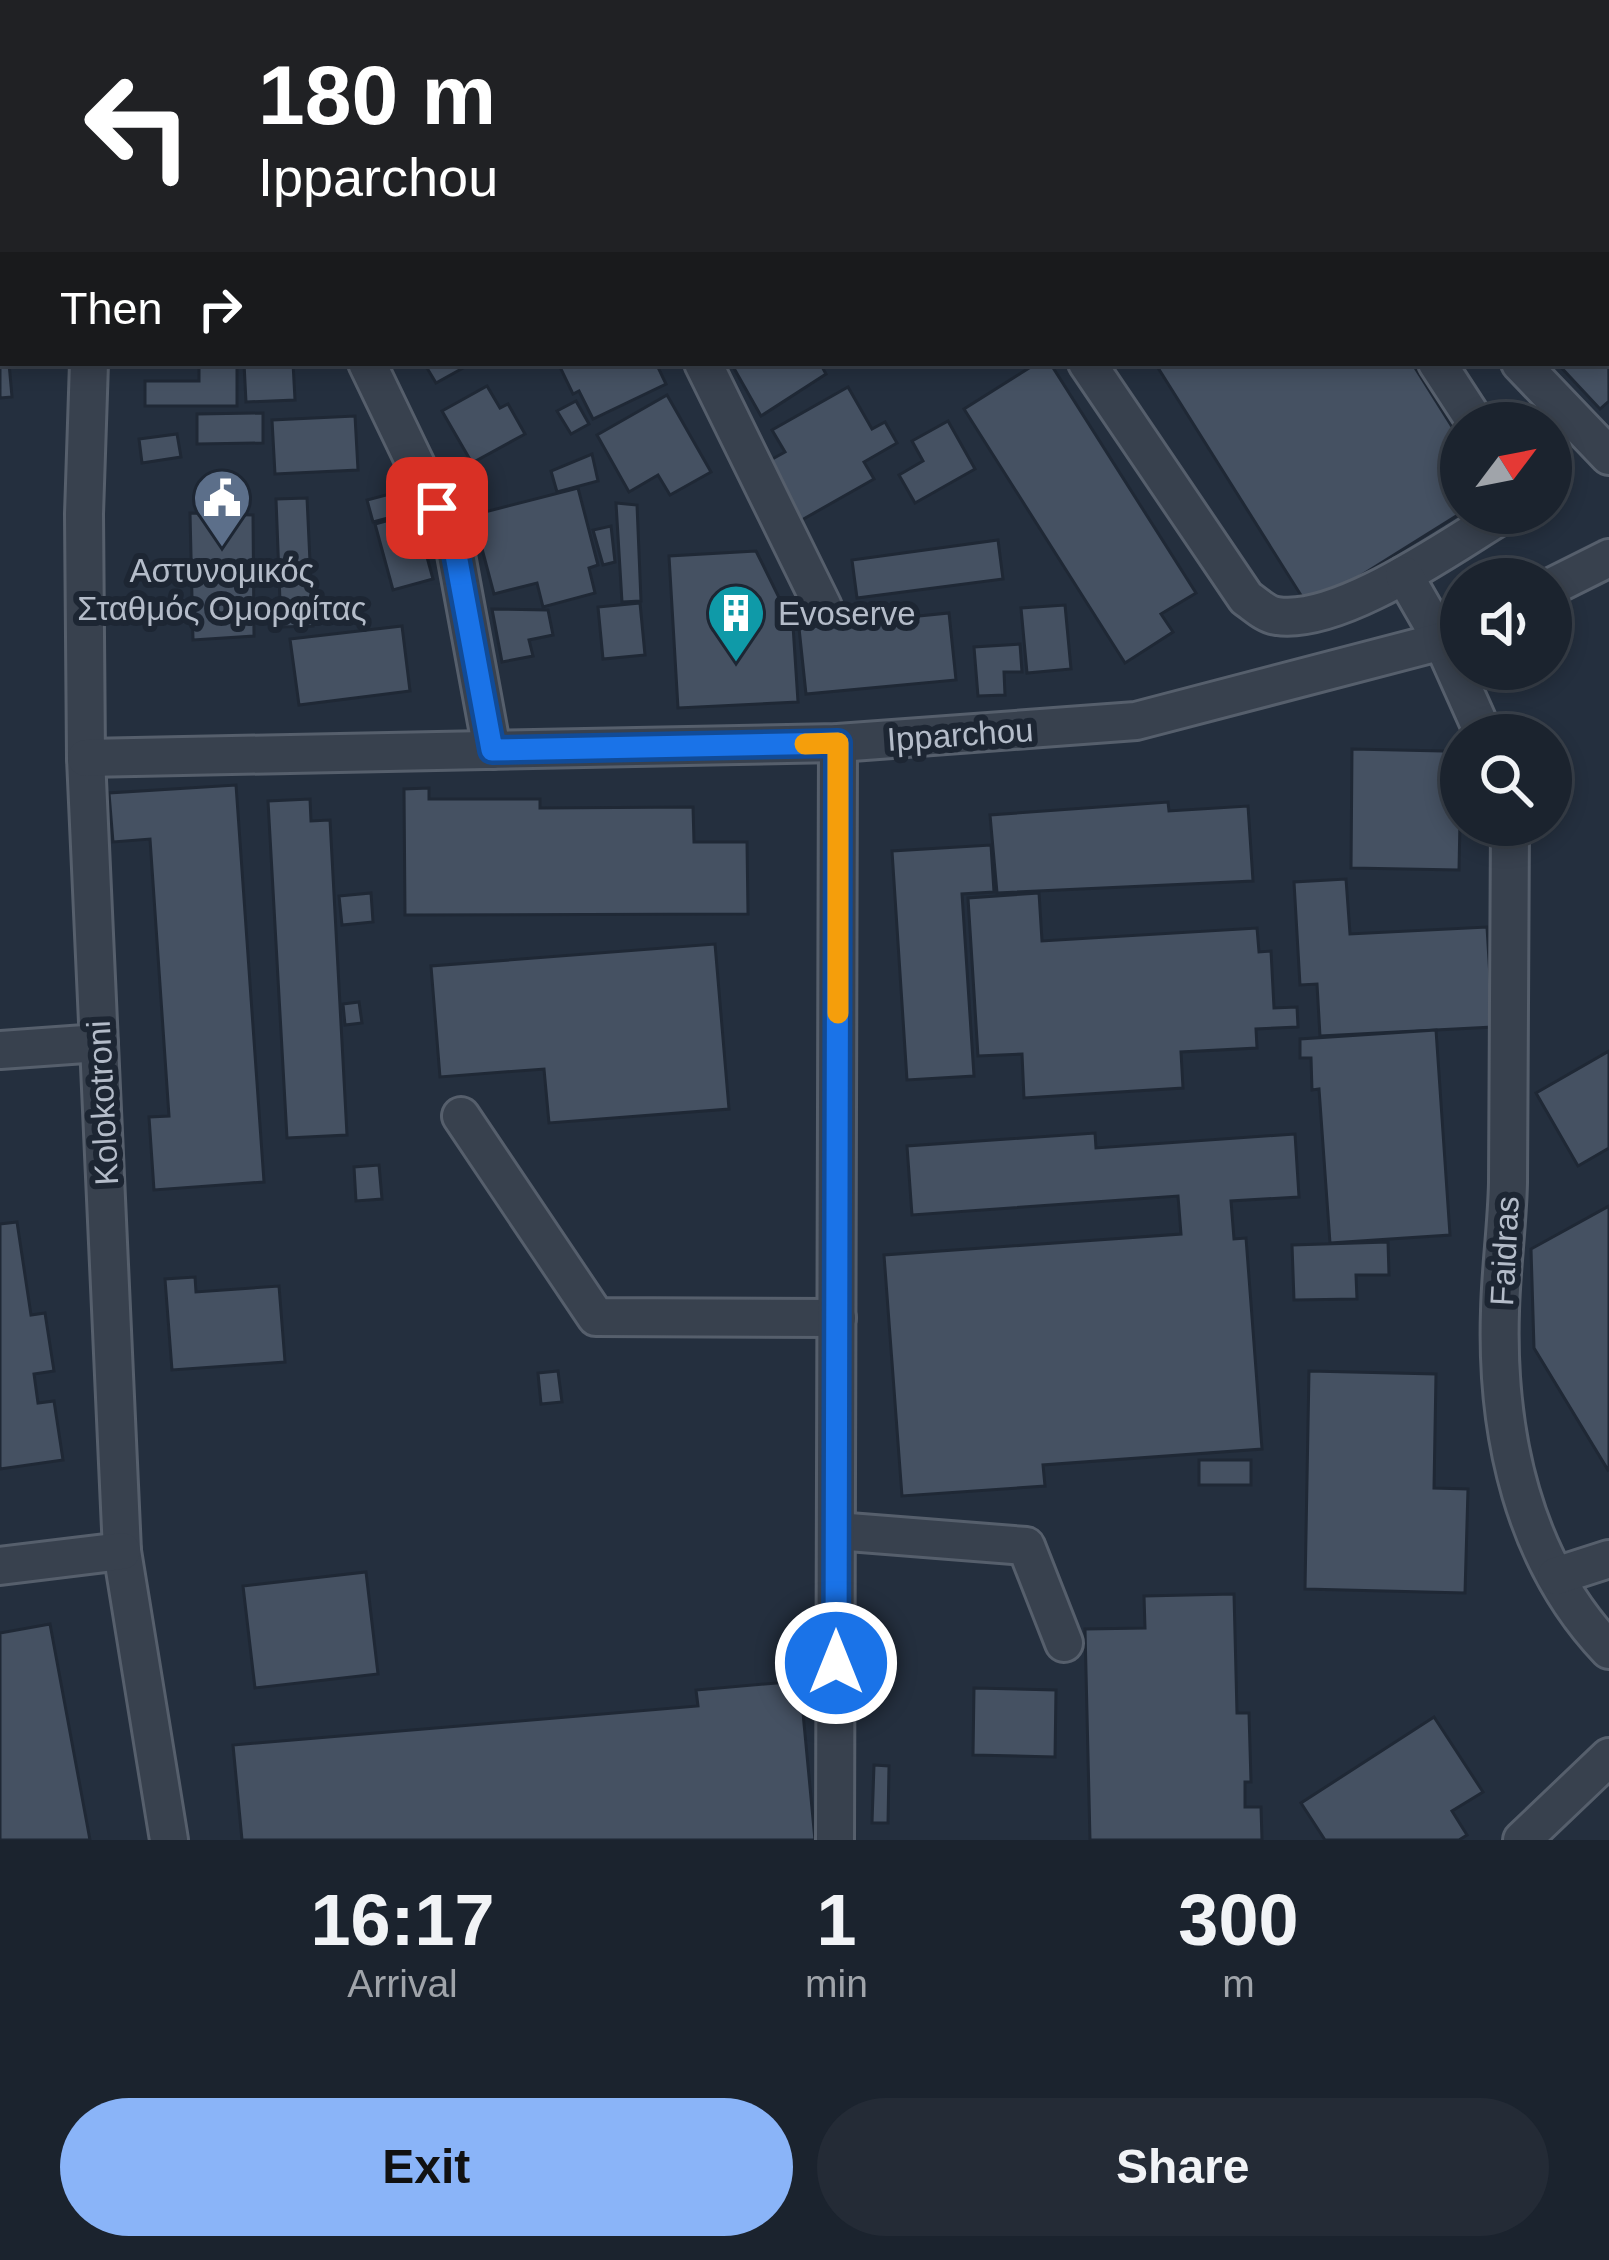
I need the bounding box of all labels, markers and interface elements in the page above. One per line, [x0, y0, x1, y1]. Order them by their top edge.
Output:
icon: left [60, 48, 216, 204]
text: 180 m [258, 48, 496, 142]
text: Ipparchou [258, 147, 498, 207]
icon: right [187, 276, 253, 342]
text: Then [60, 283, 163, 334]
north arrow [1440, 402, 1572, 534]
map controls [1440, 402, 1572, 846]
pin [386, 457, 488, 559]
public building icon: Αστυνομικός Σταθμός Ομορφίτας [191, 467, 253, 549]
icon: arrive [404, 475, 470, 541]
place label: Αστυνομικός Σταθμός Ομορφίτας [77, 552, 367, 627]
button: sound [1440, 558, 1572, 690]
building icon: Evoserve [705, 582, 767, 664]
place label: Evoserve [778, 595, 916, 632]
street label: Ipparchou [886, 711, 1035, 758]
button: search [1440, 714, 1572, 846]
street label: Kolokotroni [80, 1020, 125, 1186]
street label: Faidras [1483, 1195, 1526, 1307]
position arrow [773, 1600, 899, 1726]
text: 16:17 [310, 1880, 495, 1960]
text: 1 [816, 1880, 857, 1960]
text: 300 [1178, 1880, 1299, 1960]
text: Arrival [347, 1962, 458, 2005]
text: min [805, 1962, 868, 2005]
text: m [1222, 1962, 1255, 2005]
button: Exit [60, 2098, 793, 2236]
button: Share [817, 2098, 1549, 2236]

